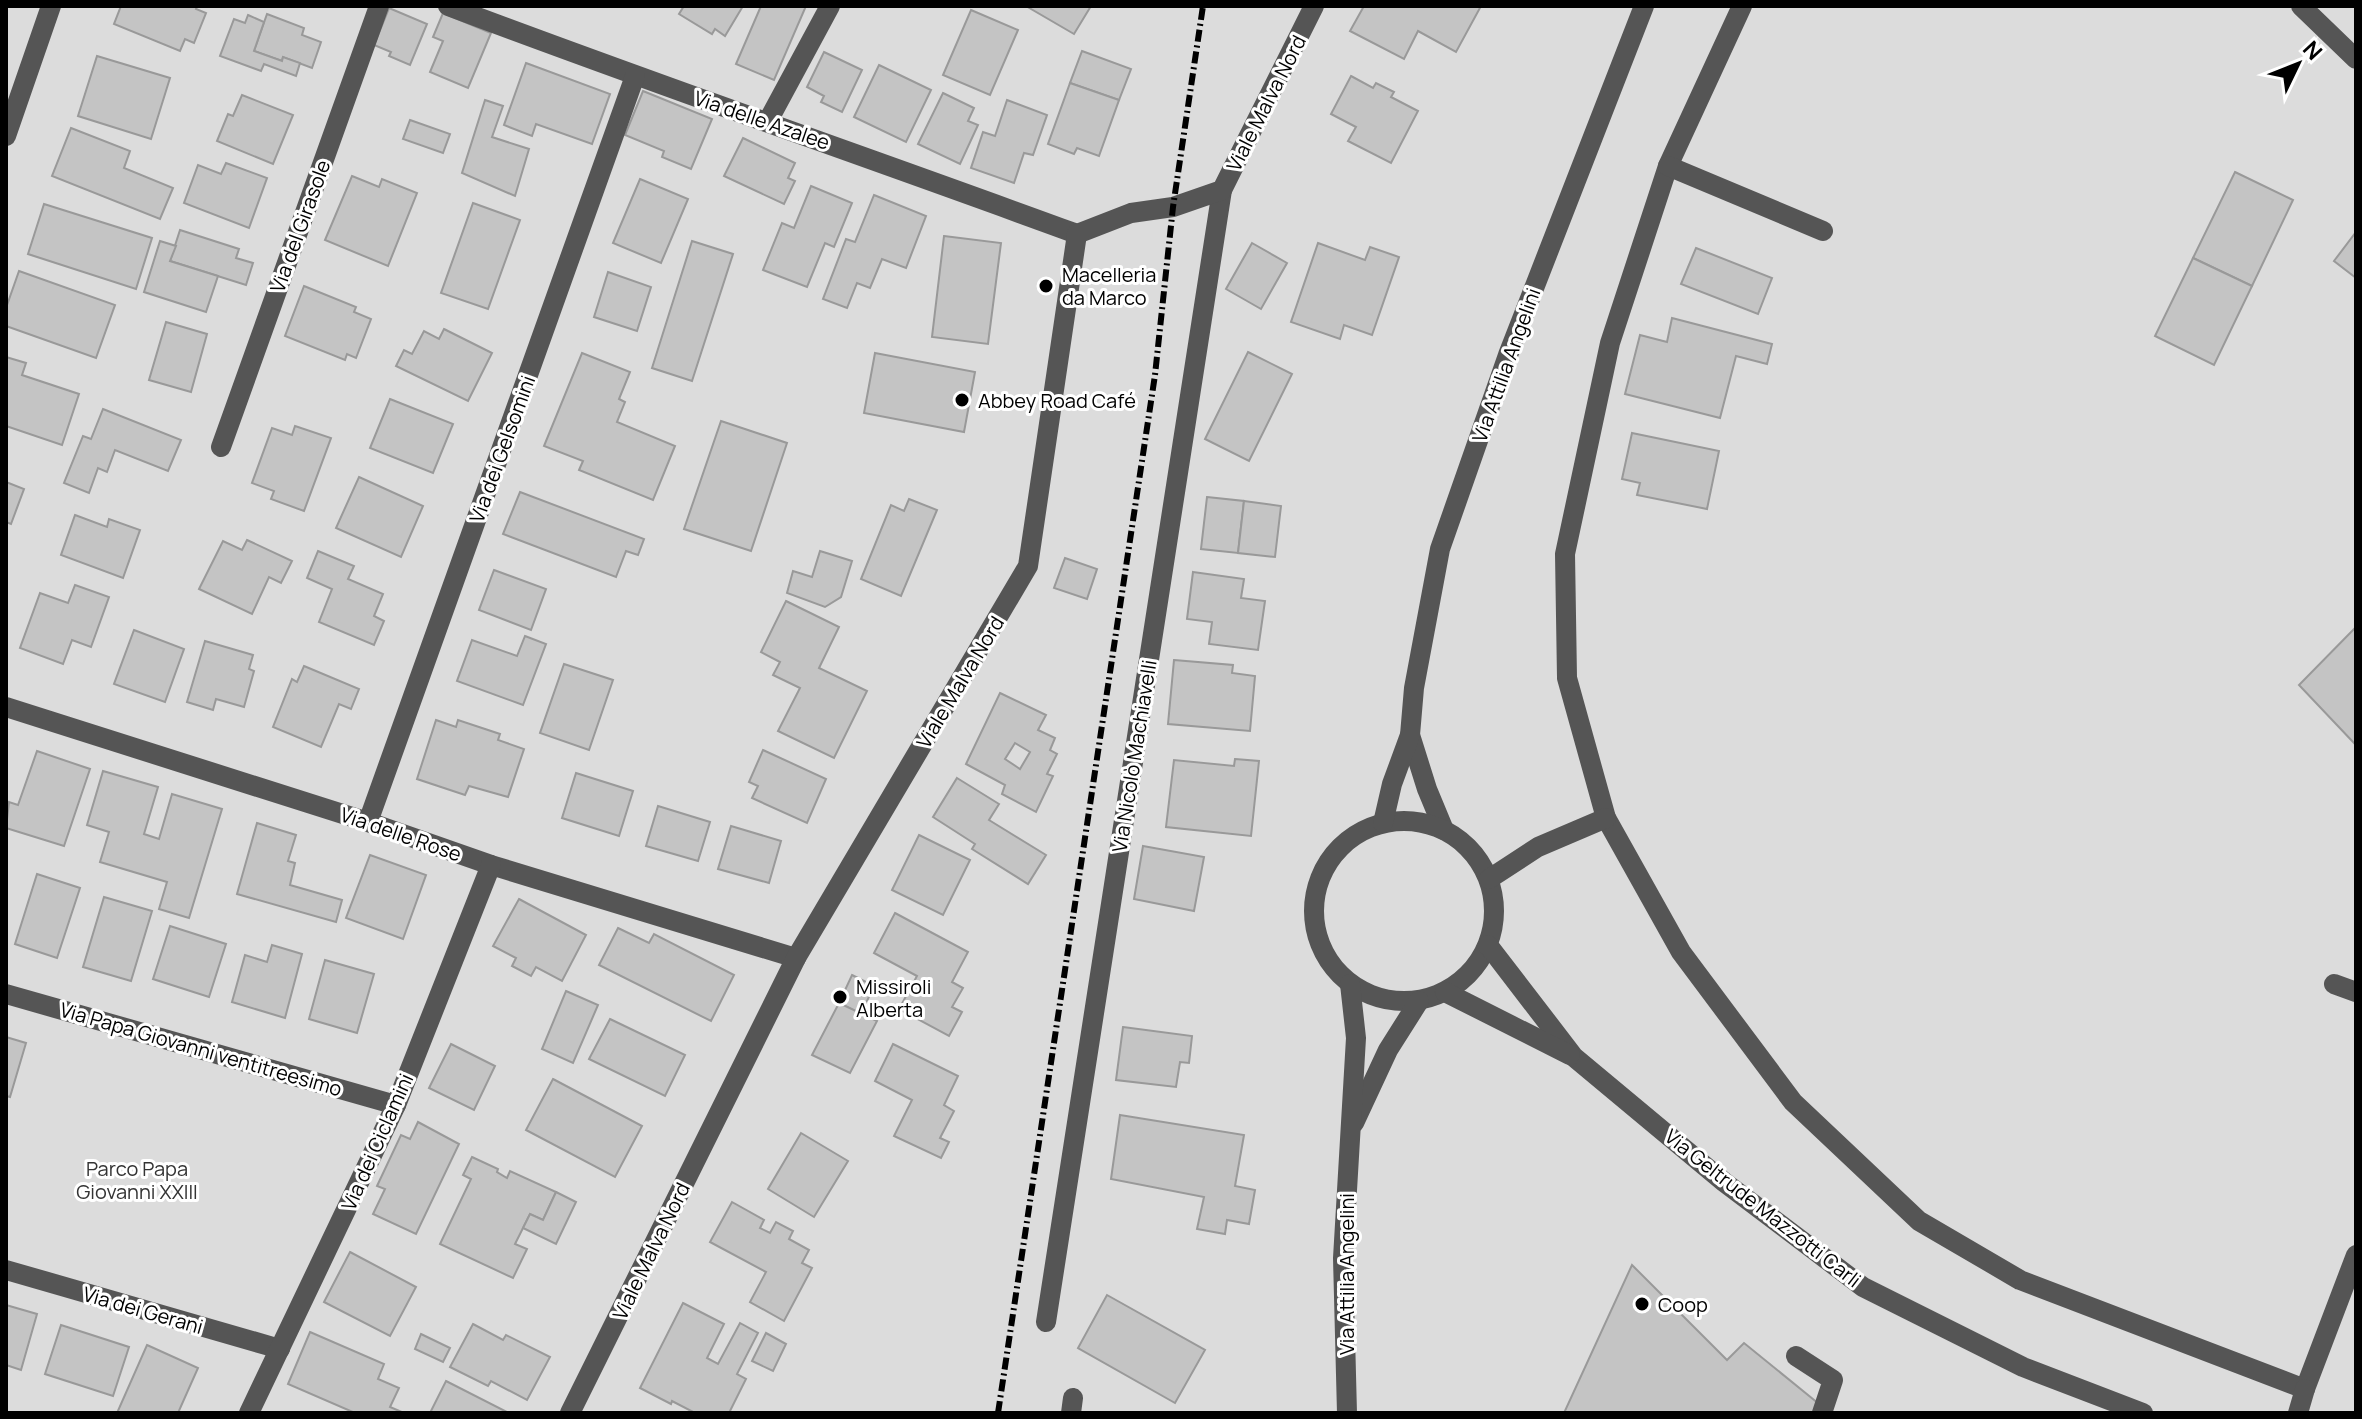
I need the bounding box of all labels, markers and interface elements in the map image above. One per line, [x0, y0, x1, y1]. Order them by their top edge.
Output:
north arrow [2258, 24, 2338, 104]
street label: Viale Malva Nord [1220, 30, 1312, 176]
text: N [2296, 34, 2329, 66]
street label: Via delle Azalee [691, 84, 833, 156]
street label: Via del Girasole [264, 156, 336, 296]
place label: Macelleria da Marco [1062, 261, 1156, 311]
marker: Macelleria da Marco [1037, 277, 1055, 295]
street label: Via Attilia Angelini [1466, 284, 1546, 446]
street label: Via dei Gelsomini [463, 372, 541, 526]
place label: Abbey Road Café [978, 387, 1136, 414]
marker: Abbey Road Café [953, 391, 971, 409]
street label: Viale Malva Nord [910, 611, 1010, 753]
street label: Via Nicolò Machiavelli [1105, 658, 1163, 854]
street label: Via delle Rose [337, 801, 465, 867]
place label: Missiroli Alberta [856, 973, 931, 1023]
marker: Missiroli Alberta [831, 988, 849, 1006]
street label: Via Papa Giovanni ventitreesimo [57, 996, 345, 1102]
street label: Via dei Ciclamini [335, 1069, 419, 1215]
street label: Via Geltrude Mazzotti Carli [1659, 1123, 1867, 1293]
park label: Parco Papa Giovanni XXIII [76, 1155, 198, 1205]
street label: Viale Malva Nord [606, 1178, 696, 1324]
street label: Via Attilia Angelini [1333, 1193, 1360, 1355]
street label: Via dei Gerani [80, 1280, 206, 1340]
place label: Coop [1658, 1291, 1708, 1318]
marker: Coop [1633, 1295, 1651, 1313]

